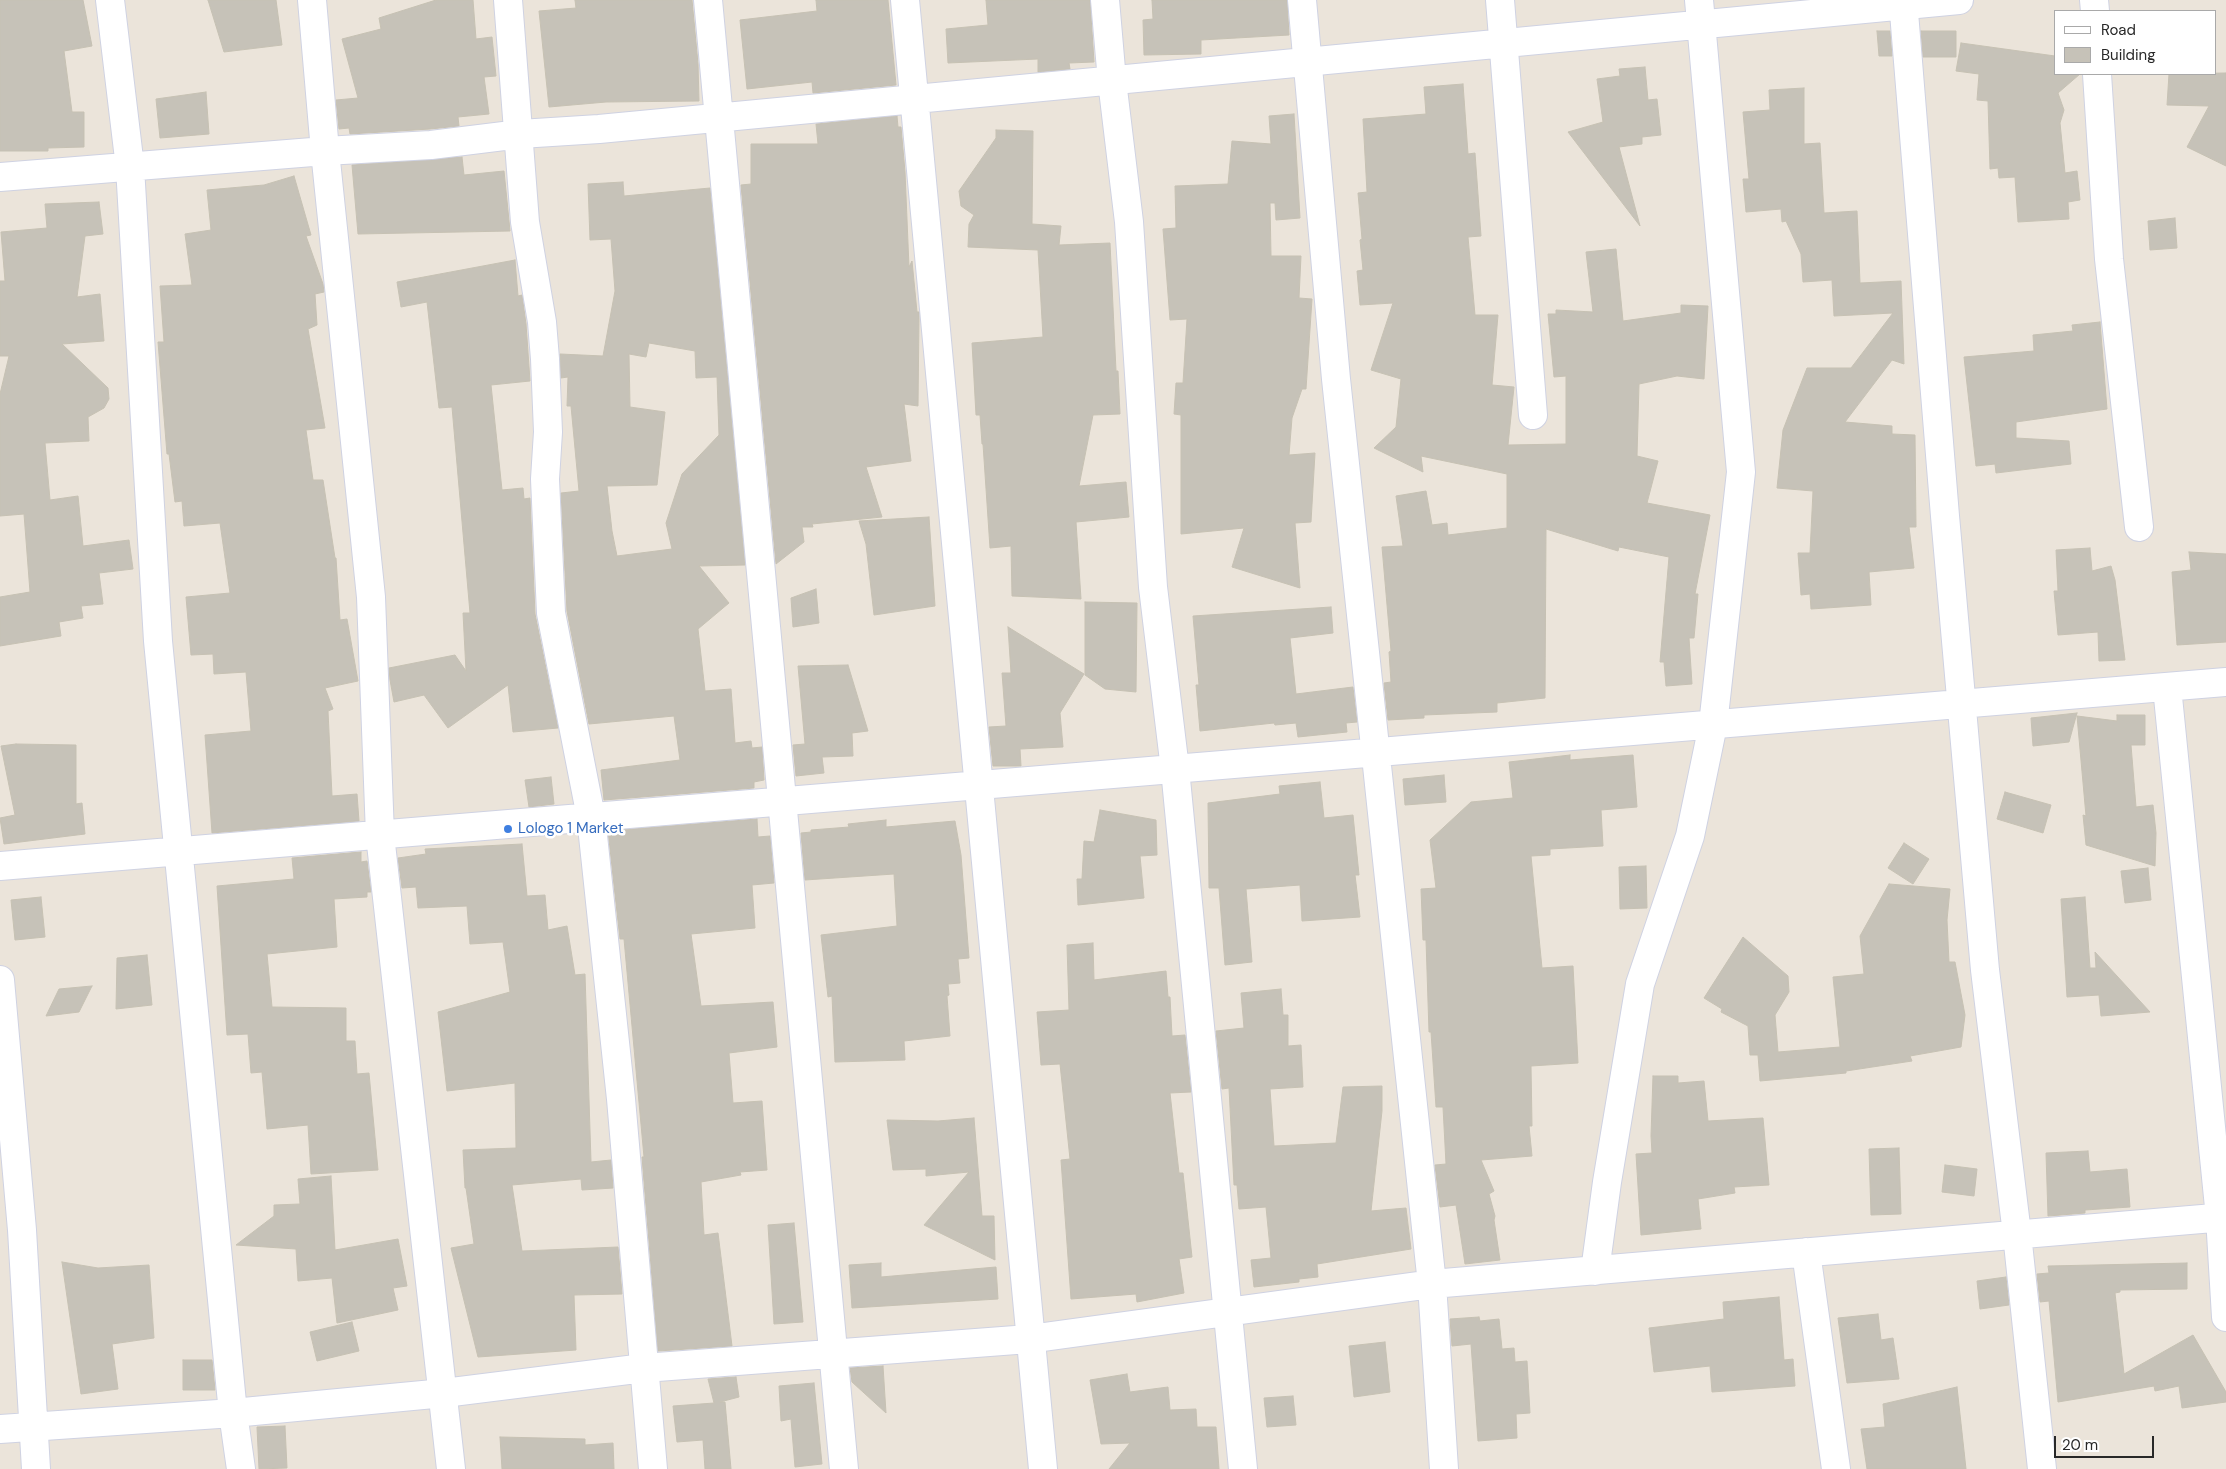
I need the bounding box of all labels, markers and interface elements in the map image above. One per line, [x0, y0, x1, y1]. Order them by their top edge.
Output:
legend [2054, 10, 2216, 75]
text: Road [2101, 20, 2136, 40]
text: Building [2101, 45, 2156, 65]
place label: Lologo 1 Market [518, 820, 624, 838]
marker: Lologo 1 Market [502, 823, 514, 835]
scale bar [2056, 1426, 2156, 1458]
text: 20 m [2062, 1435, 2098, 1455]

